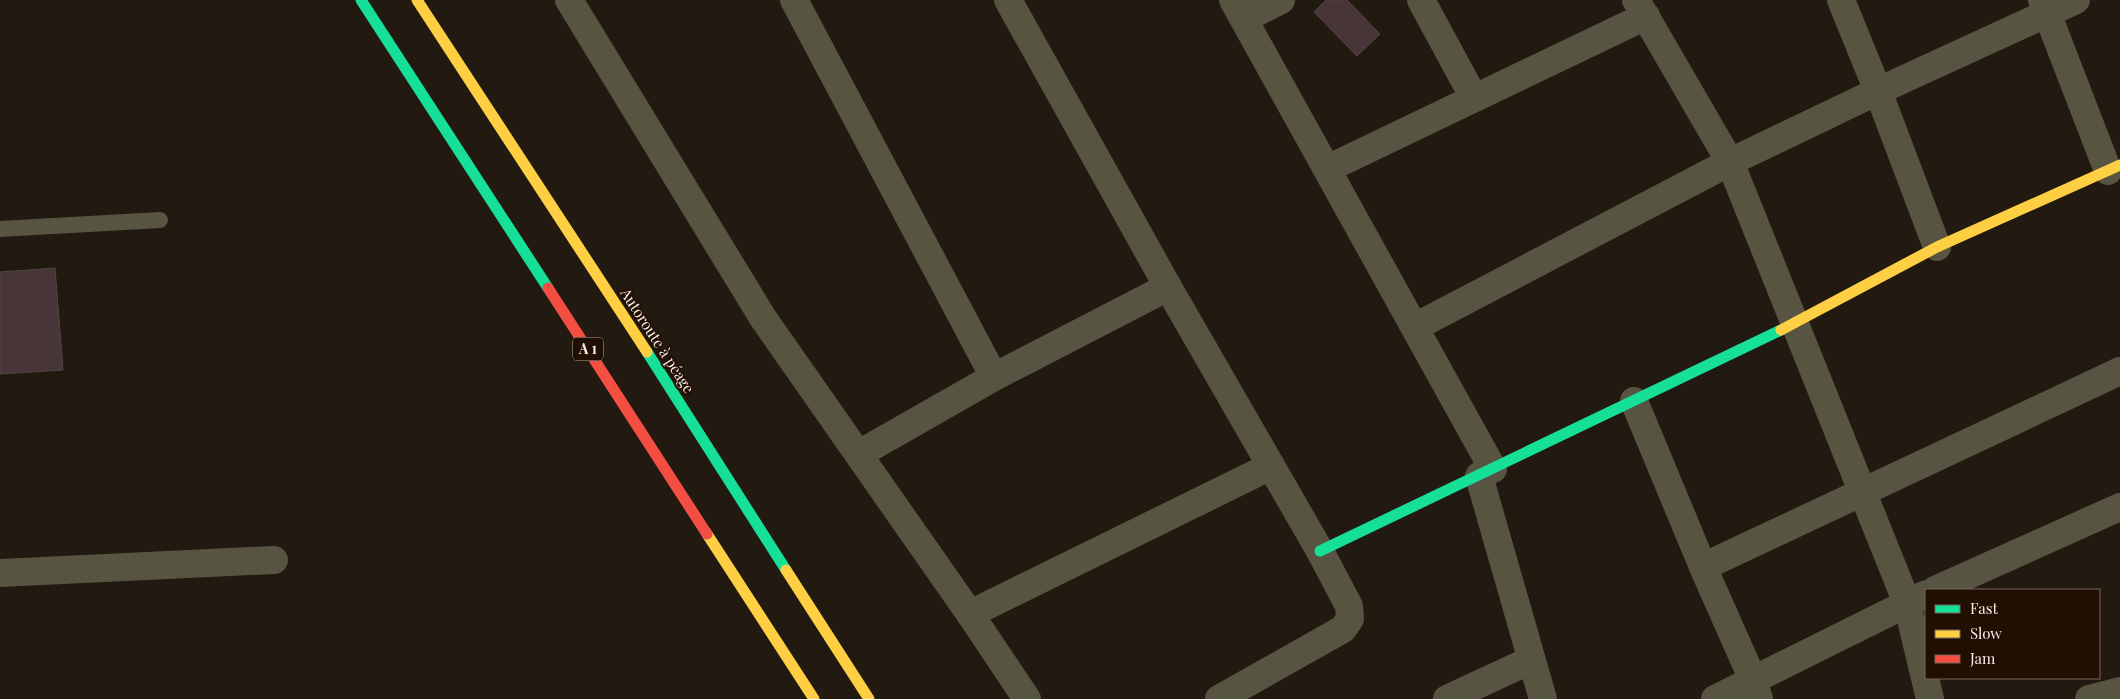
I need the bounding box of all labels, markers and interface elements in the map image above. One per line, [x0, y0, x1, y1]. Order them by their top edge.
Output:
street label: Autoroute à péage [616, 283, 699, 397]
road number: A 1 [573, 338, 603, 360]
legend [1925, 589, 2100, 679]
text: Fast [1970, 598, 1999, 618]
text: Slow [1970, 623, 2002, 643]
text: Jam [1969, 648, 1996, 668]

